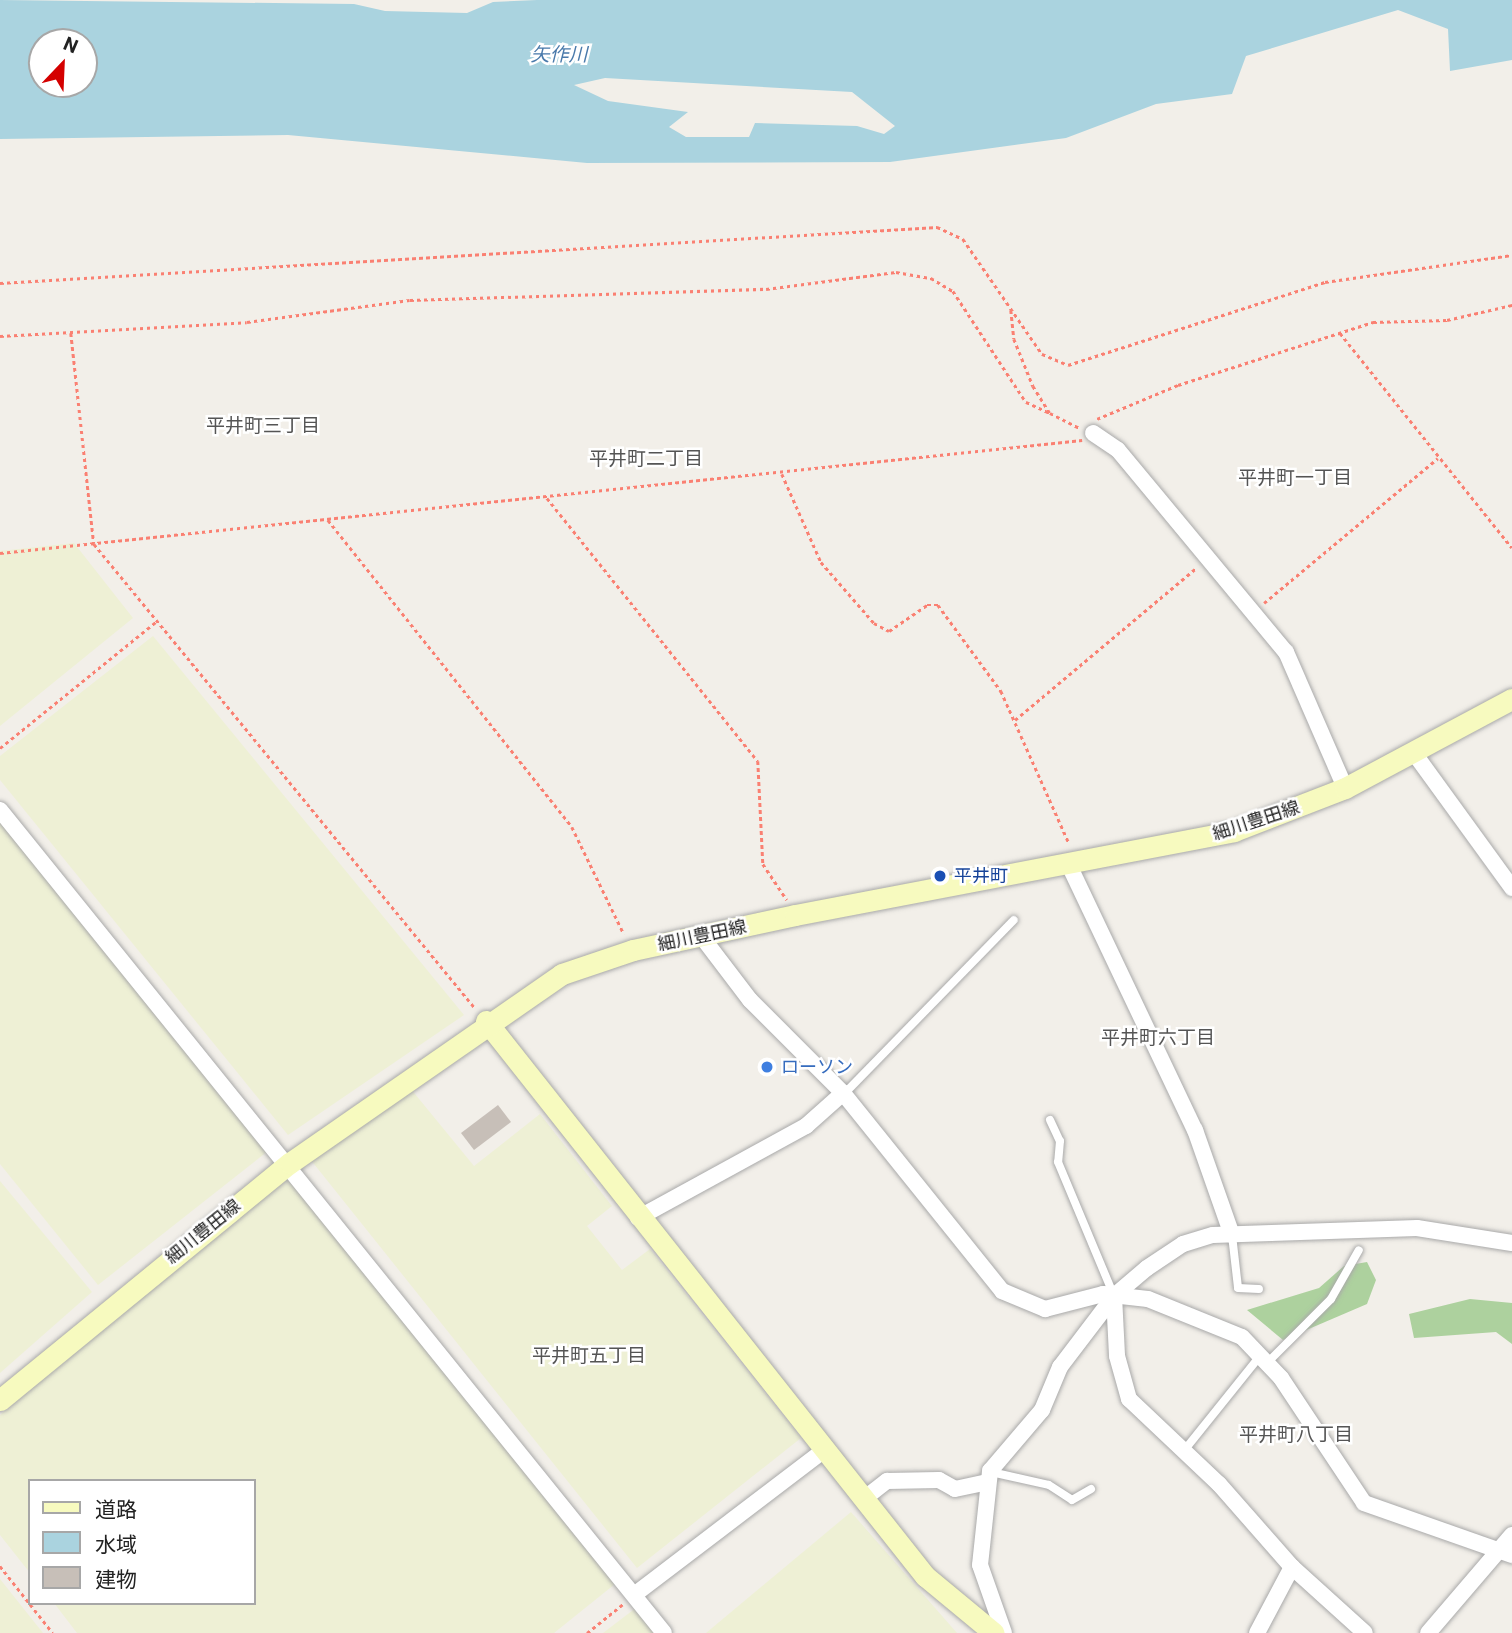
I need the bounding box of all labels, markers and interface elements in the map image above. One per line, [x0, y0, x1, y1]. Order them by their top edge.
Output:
north arrow [28, 28, 98, 98]
text: N [60, 32, 81, 58]
water label: 矢作川 [531, 44, 587, 66]
district label: 平井町三丁目 [206, 415, 320, 437]
district label: 平井町二丁目 [589, 448, 703, 470]
district label: 平井町一丁目 [1238, 467, 1352, 489]
street label: 細川豊田線 [1210, 797, 1302, 845]
place label: 平井町 [954, 865, 1008, 887]
marker: 平井町 [932, 868, 948, 884]
street label: 細川豊田線 [656, 916, 748, 956]
district label: 平井町六丁目 [1101, 1027, 1215, 1049]
place label: ローソン [781, 1056, 853, 1078]
marker: ローソン [759, 1059, 775, 1075]
street label: 細川豊田線 [161, 1195, 245, 1269]
district label: 平井町五丁目 [532, 1345, 646, 1367]
district label: 平井町八丁目 [1239, 1424, 1353, 1446]
legend [28, 1479, 256, 1605]
text: 道路 [95, 1498, 137, 1522]
text: 水域 [95, 1533, 137, 1557]
text: 建物 [95, 1568, 137, 1592]

